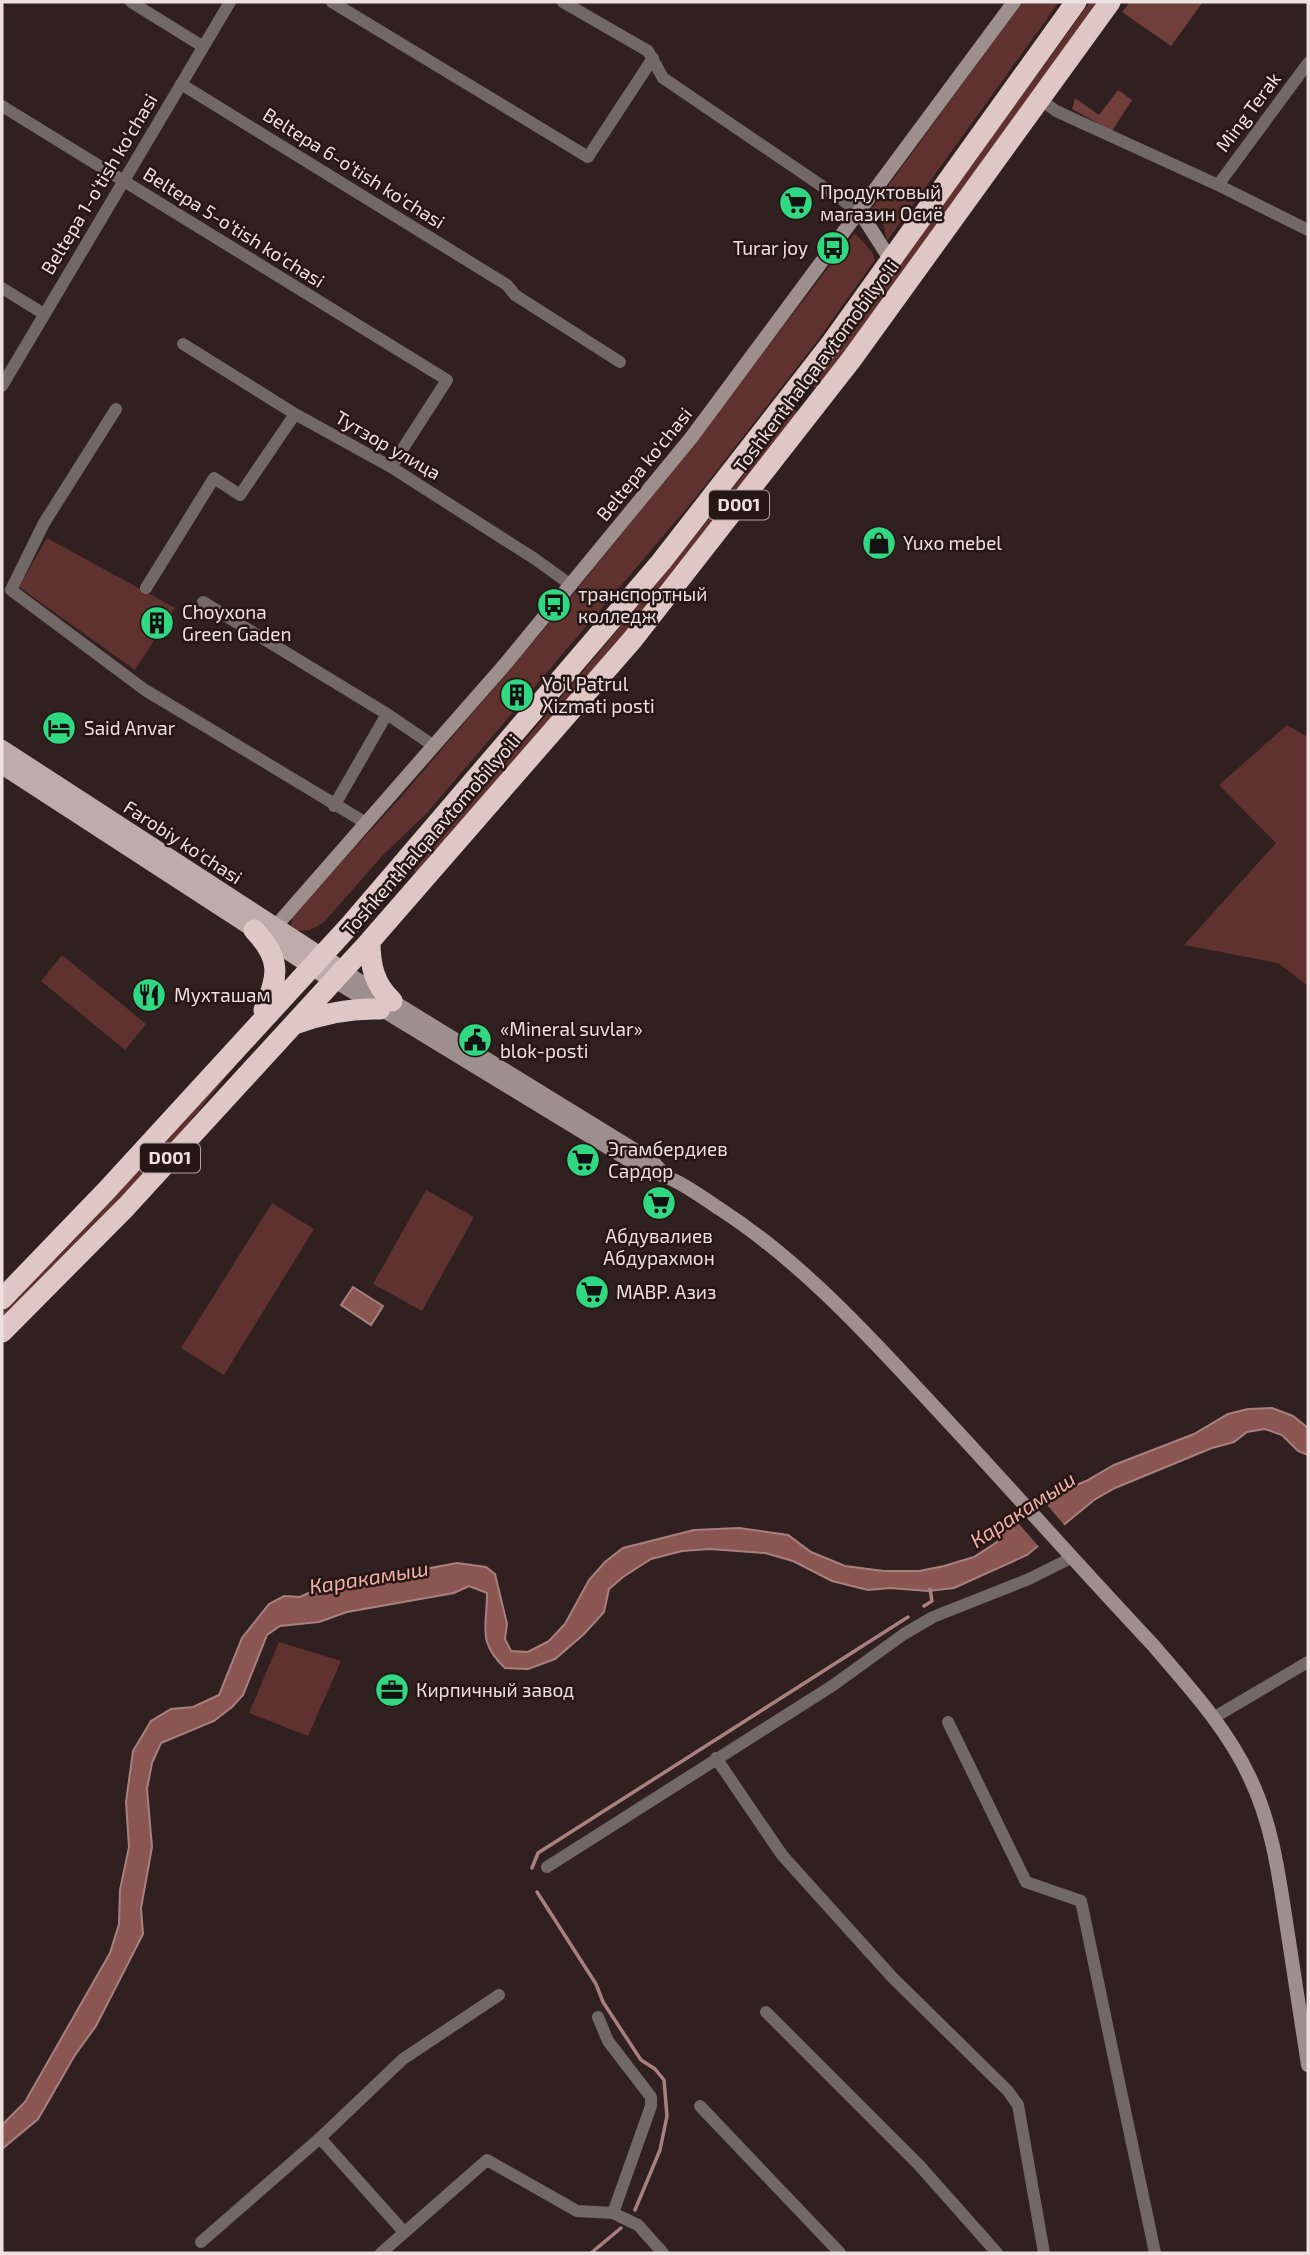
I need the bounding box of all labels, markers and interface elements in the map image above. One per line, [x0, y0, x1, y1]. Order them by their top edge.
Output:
street label: Ming Terak [1210, 67, 1285, 156]
street label: Beltepa 1-o'tish ko'chasi [36, 89, 162, 278]
street label: Beltepa 6-o'tish ko'chasi [259, 102, 449, 233]
street label: Beltepa 5-o'tish ko'chasi [139, 161, 329, 292]
place label: Продуктовый магазин Осиё [820, 180, 943, 225]
supermarket icon: Продуктовый магазин Осиё [777, 184, 815, 222]
bus stop icon: Turar joy [814, 229, 852, 267]
place label: Turar joy [733, 236, 808, 259]
street label: Toshkent halqa avtomobil yo'li [728, 255, 903, 477]
street label: Beltepa ko'chasi [591, 402, 696, 525]
street label: Тутзор улица [331, 405, 445, 485]
road number: D001 [709, 490, 769, 520]
shop icon: Yuxo mebel [860, 524, 898, 562]
place label: Yuxo mebel [903, 531, 1002, 554]
place label: транспортный колледж [578, 582, 707, 627]
bus stop icon: транспортный колледж [535, 586, 573, 624]
place label: Choyxona Green Gaden [182, 600, 291, 645]
building icon: Choyxona Green Gaden [138, 604, 176, 642]
place label: Yo'l Patrul Xizmati posti [542, 672, 655, 717]
building icon: Yo'l Patrul Xizmati posti [498, 676, 536, 714]
hotel icon: Said Anvar [40, 709, 78, 747]
place label: Said Anvar [84, 716, 176, 739]
street label: Toshkent halqa avtomobil yo'li [337, 729, 525, 940]
street label: Farobiy ko'chasi [120, 795, 247, 888]
restaurant icon: Мухташам [130, 976, 168, 1014]
place label: Мухташам [174, 983, 271, 1007]
place label: «Mineral suvlar» blok-posti [500, 1017, 643, 1062]
public building icon: «Mineral suvlar» blok-posti [456, 1021, 494, 1059]
place label: Эгамбердиев Сардор [608, 1137, 728, 1182]
supermarket icon: Эгамбердиев Сардор [564, 1141, 602, 1179]
road number: D001 [140, 1143, 200, 1172]
supermarket icon: Абдувалиев Абдурахмон [640, 1184, 678, 1222]
place label: Абдувалиев Абдурахмон [603, 1224, 715, 1270]
supermarket icon: МАВР. Азиз [573, 1273, 611, 1311]
place label: МАВР. Азиз [616, 1280, 716, 1303]
water label: Каракамыш [965, 1465, 1080, 1552]
water label: Каракамыш [307, 1555, 430, 1598]
office icon: Кирпичный завод [373, 1671, 411, 1709]
place label: Кирпичный завод [416, 1678, 574, 1701]

